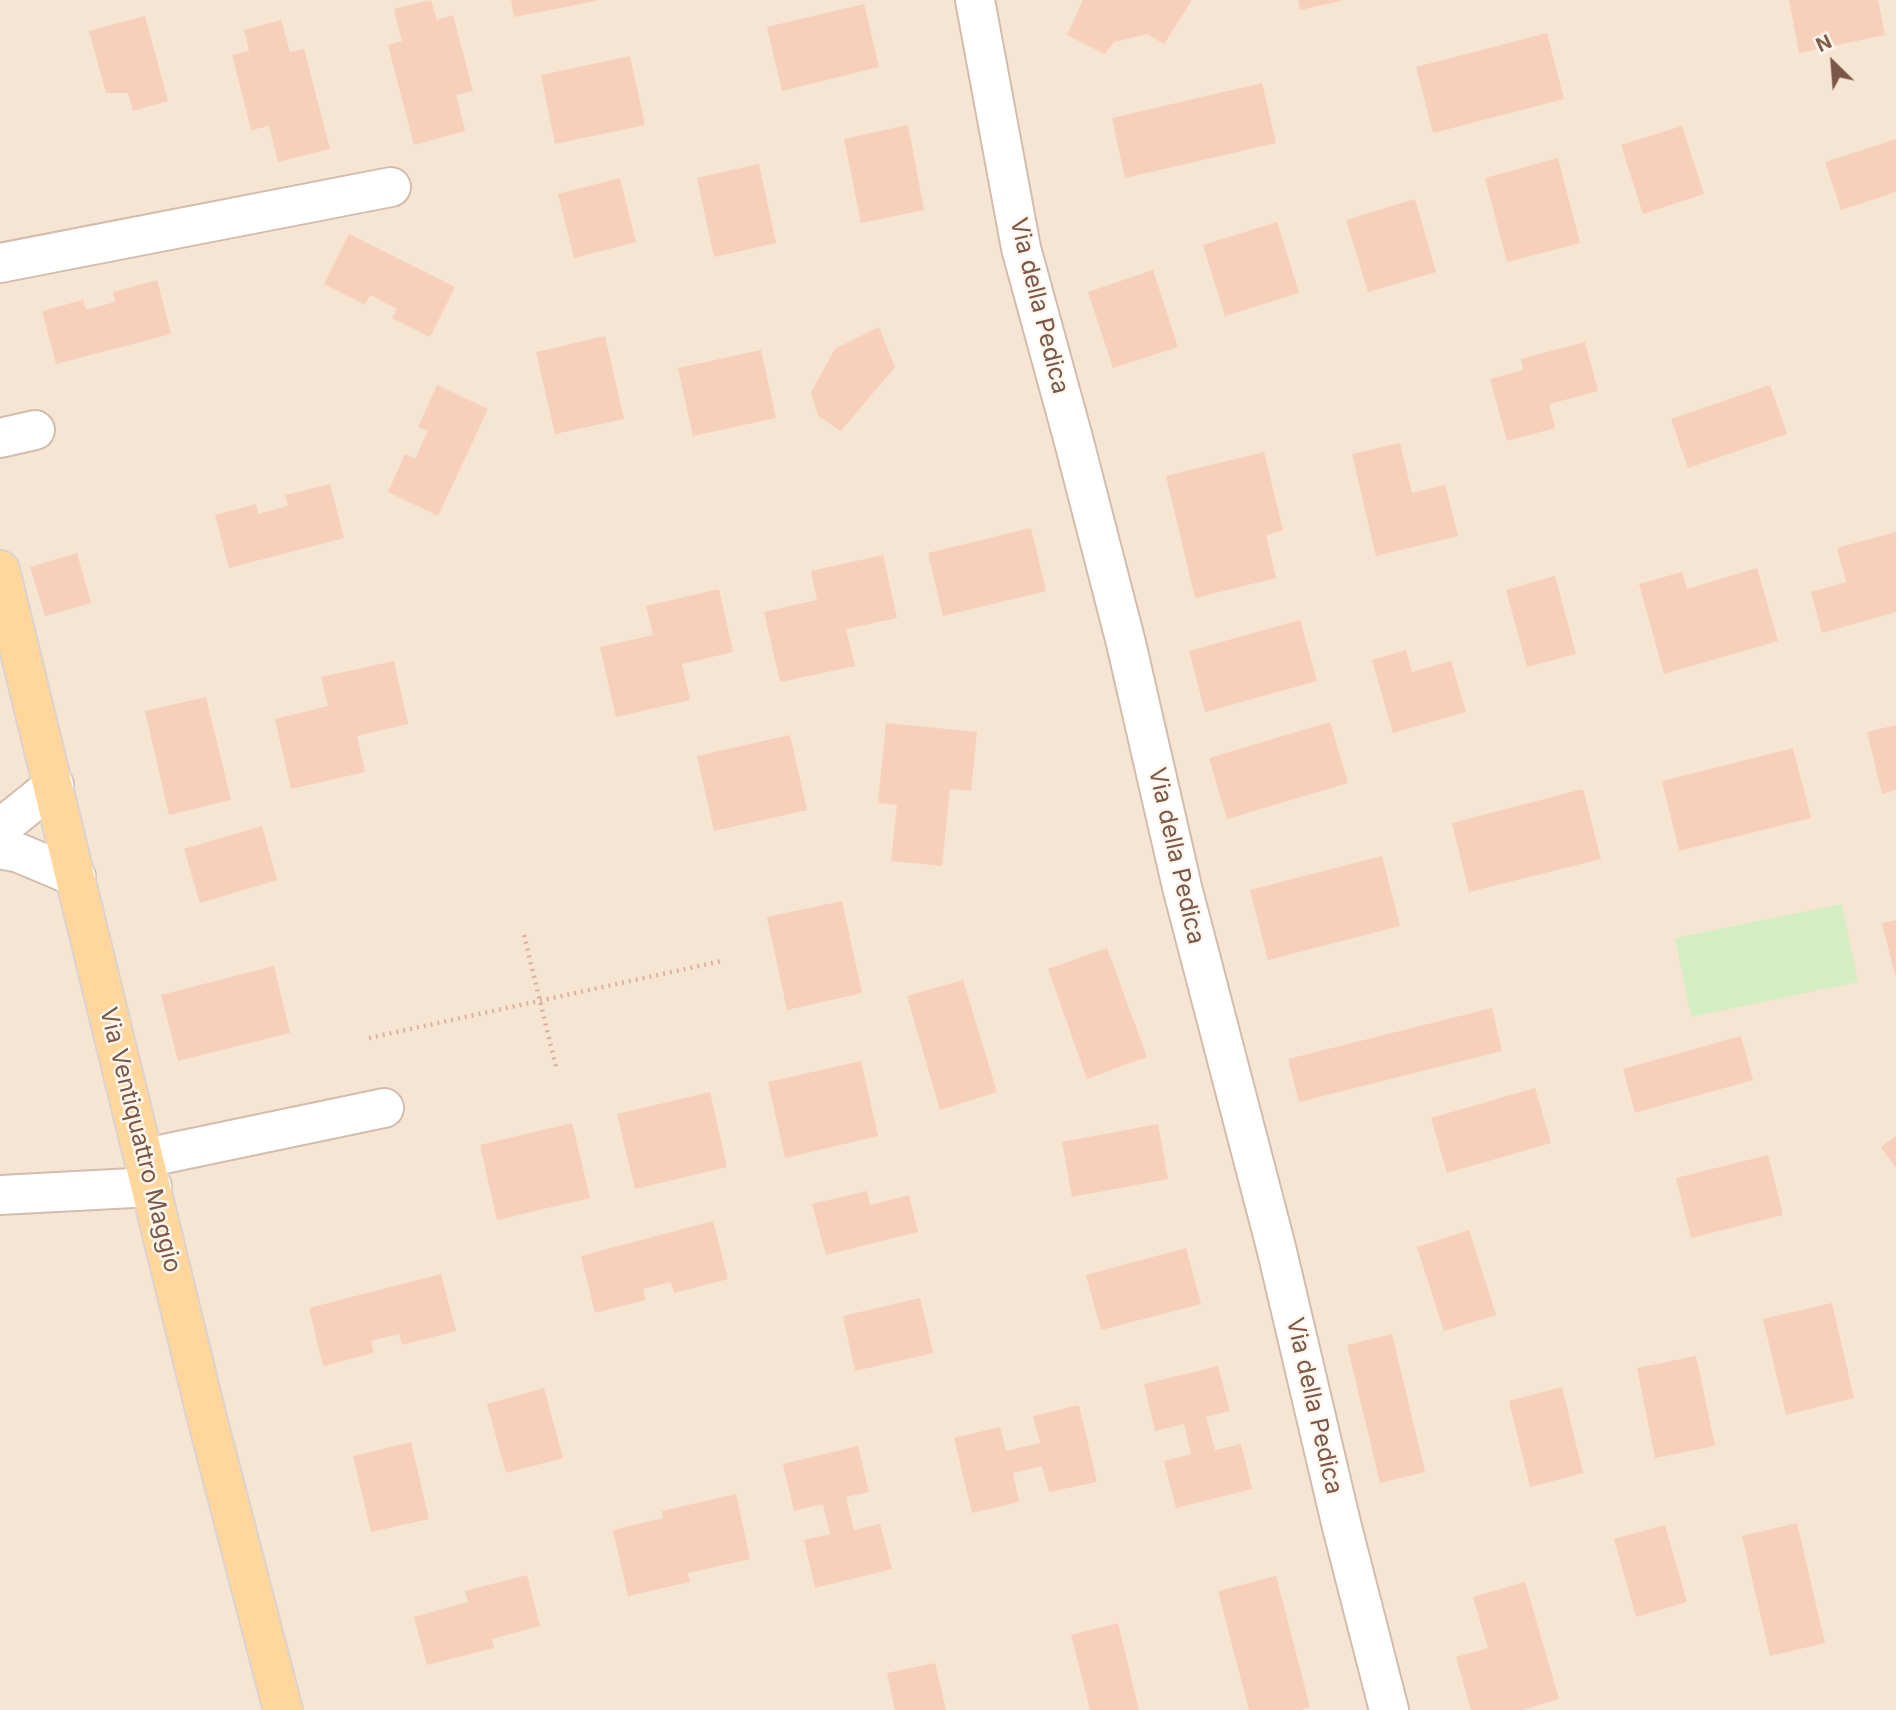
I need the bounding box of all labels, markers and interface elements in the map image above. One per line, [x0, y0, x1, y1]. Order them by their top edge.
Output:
north arrow [1798, 28, 1868, 98]
text: N [1812, 30, 1835, 57]
street label: Via della Pedica [1003, 215, 1075, 397]
street label: Via della Pedica [1142, 765, 1210, 947]
street label: Via Ventiquattro Maggio [93, 1005, 187, 1275]
street label: Via della Pedica [1280, 1315, 1348, 1497]

